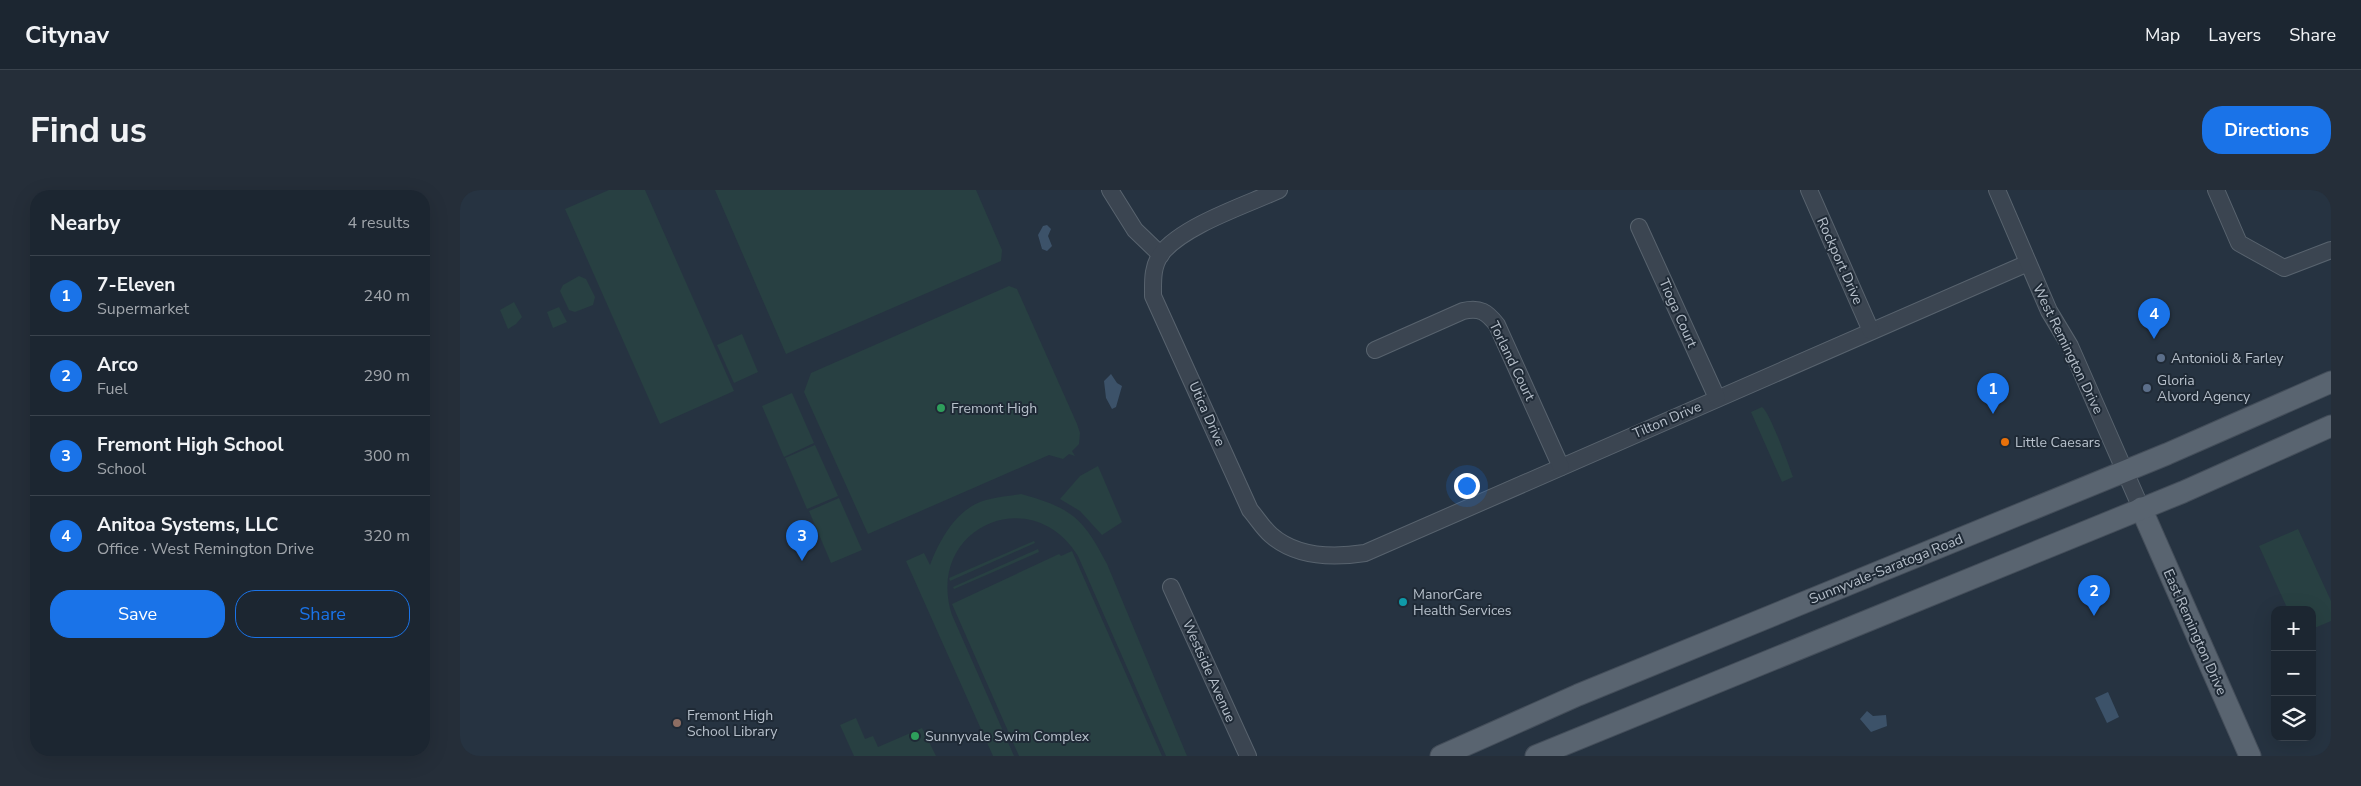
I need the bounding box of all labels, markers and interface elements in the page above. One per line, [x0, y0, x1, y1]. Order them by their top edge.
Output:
text: Citynav [25, 19, 109, 51]
text: Map [2145, 23, 2180, 47]
text: Layers [2208, 23, 2261, 47]
text: Share [2289, 23, 2336, 47]
button: Directions [2202, 106, 2331, 154]
text: Find us [30, 107, 147, 154]
text: Nearby [50, 209, 120, 237]
text: 4 results [348, 212, 410, 234]
street label: Rockport Drive [1812, 214, 1868, 308]
text: 7-Eleven [97, 272, 175, 298]
street label: Tioga Court [1654, 276, 1702, 351]
street label: West Remington Drive [2028, 281, 2108, 417]
text: 1 [61, 285, 71, 307]
text: 240 m [363, 285, 410, 307]
text: Supermarket [97, 298, 189, 320]
pin: 4 [2138, 298, 2170, 339]
street label: Torland Court [1485, 318, 1539, 404]
place label: Antonioli & Farley [2171, 349, 2284, 368]
text: Arco [97, 352, 138, 378]
marker: Antonioli & Farley [2155, 352, 2167, 364]
text: 2 [61, 365, 71, 387]
text: 290 m [363, 365, 410, 387]
place label: Gloria Alvord Agency [2157, 371, 2251, 406]
pin: 1 [1977, 373, 2009, 414]
text: Fuel [97, 378, 128, 400]
street label: Utica Drive [1184, 379, 1230, 449]
marker: Gloria Alvord Agency [2141, 382, 2153, 394]
street label: Tilton Drive [1630, 397, 1704, 443]
place label: Fremont High [951, 399, 1037, 418]
marker: Fremont High [935, 402, 947, 414]
text: Fremont High School [97, 432, 284, 458]
place label: Little Caesars [2015, 433, 2101, 452]
marker: Little Caesars [1999, 436, 2011, 448]
text: 3 [61, 445, 71, 467]
text: 300 m [363, 445, 410, 467]
text: School [97, 458, 146, 480]
your location [1454, 473, 1480, 499]
text: Anitoa Systems, LLC [97, 512, 278, 538]
pin: 3 [786, 520, 818, 561]
text: 4 [61, 525, 71, 547]
text: 320 m [363, 525, 410, 547]
street label: Sunnyvale-Saratoga Road [1806, 529, 1966, 609]
text: Office · West Remington Drive [97, 538, 314, 560]
street label: East Remington Drive [2159, 566, 2231, 698]
pin: 2 [2078, 575, 2110, 616]
place label: ManorCare Health Services [1413, 585, 1512, 620]
button: Save [50, 590, 225, 638]
button: Share [235, 590, 410, 638]
marker: ManorCare Health Services [1397, 596, 1409, 608]
map controls [2271, 606, 2316, 741]
button: + [2271, 606, 2316, 651]
street label: Westside Avenue [1178, 617, 1240, 725]
button: − [2271, 651, 2316, 696]
button: layers [2271, 696, 2316, 741]
place label: Fremont High School Library [687, 706, 778, 741]
marker: Fremont High School Library [671, 717, 683, 729]
place label: Sunnyvale Swim Complex [925, 727, 1090, 746]
marker: Sunnyvale Swim Complex [909, 730, 921, 742]

